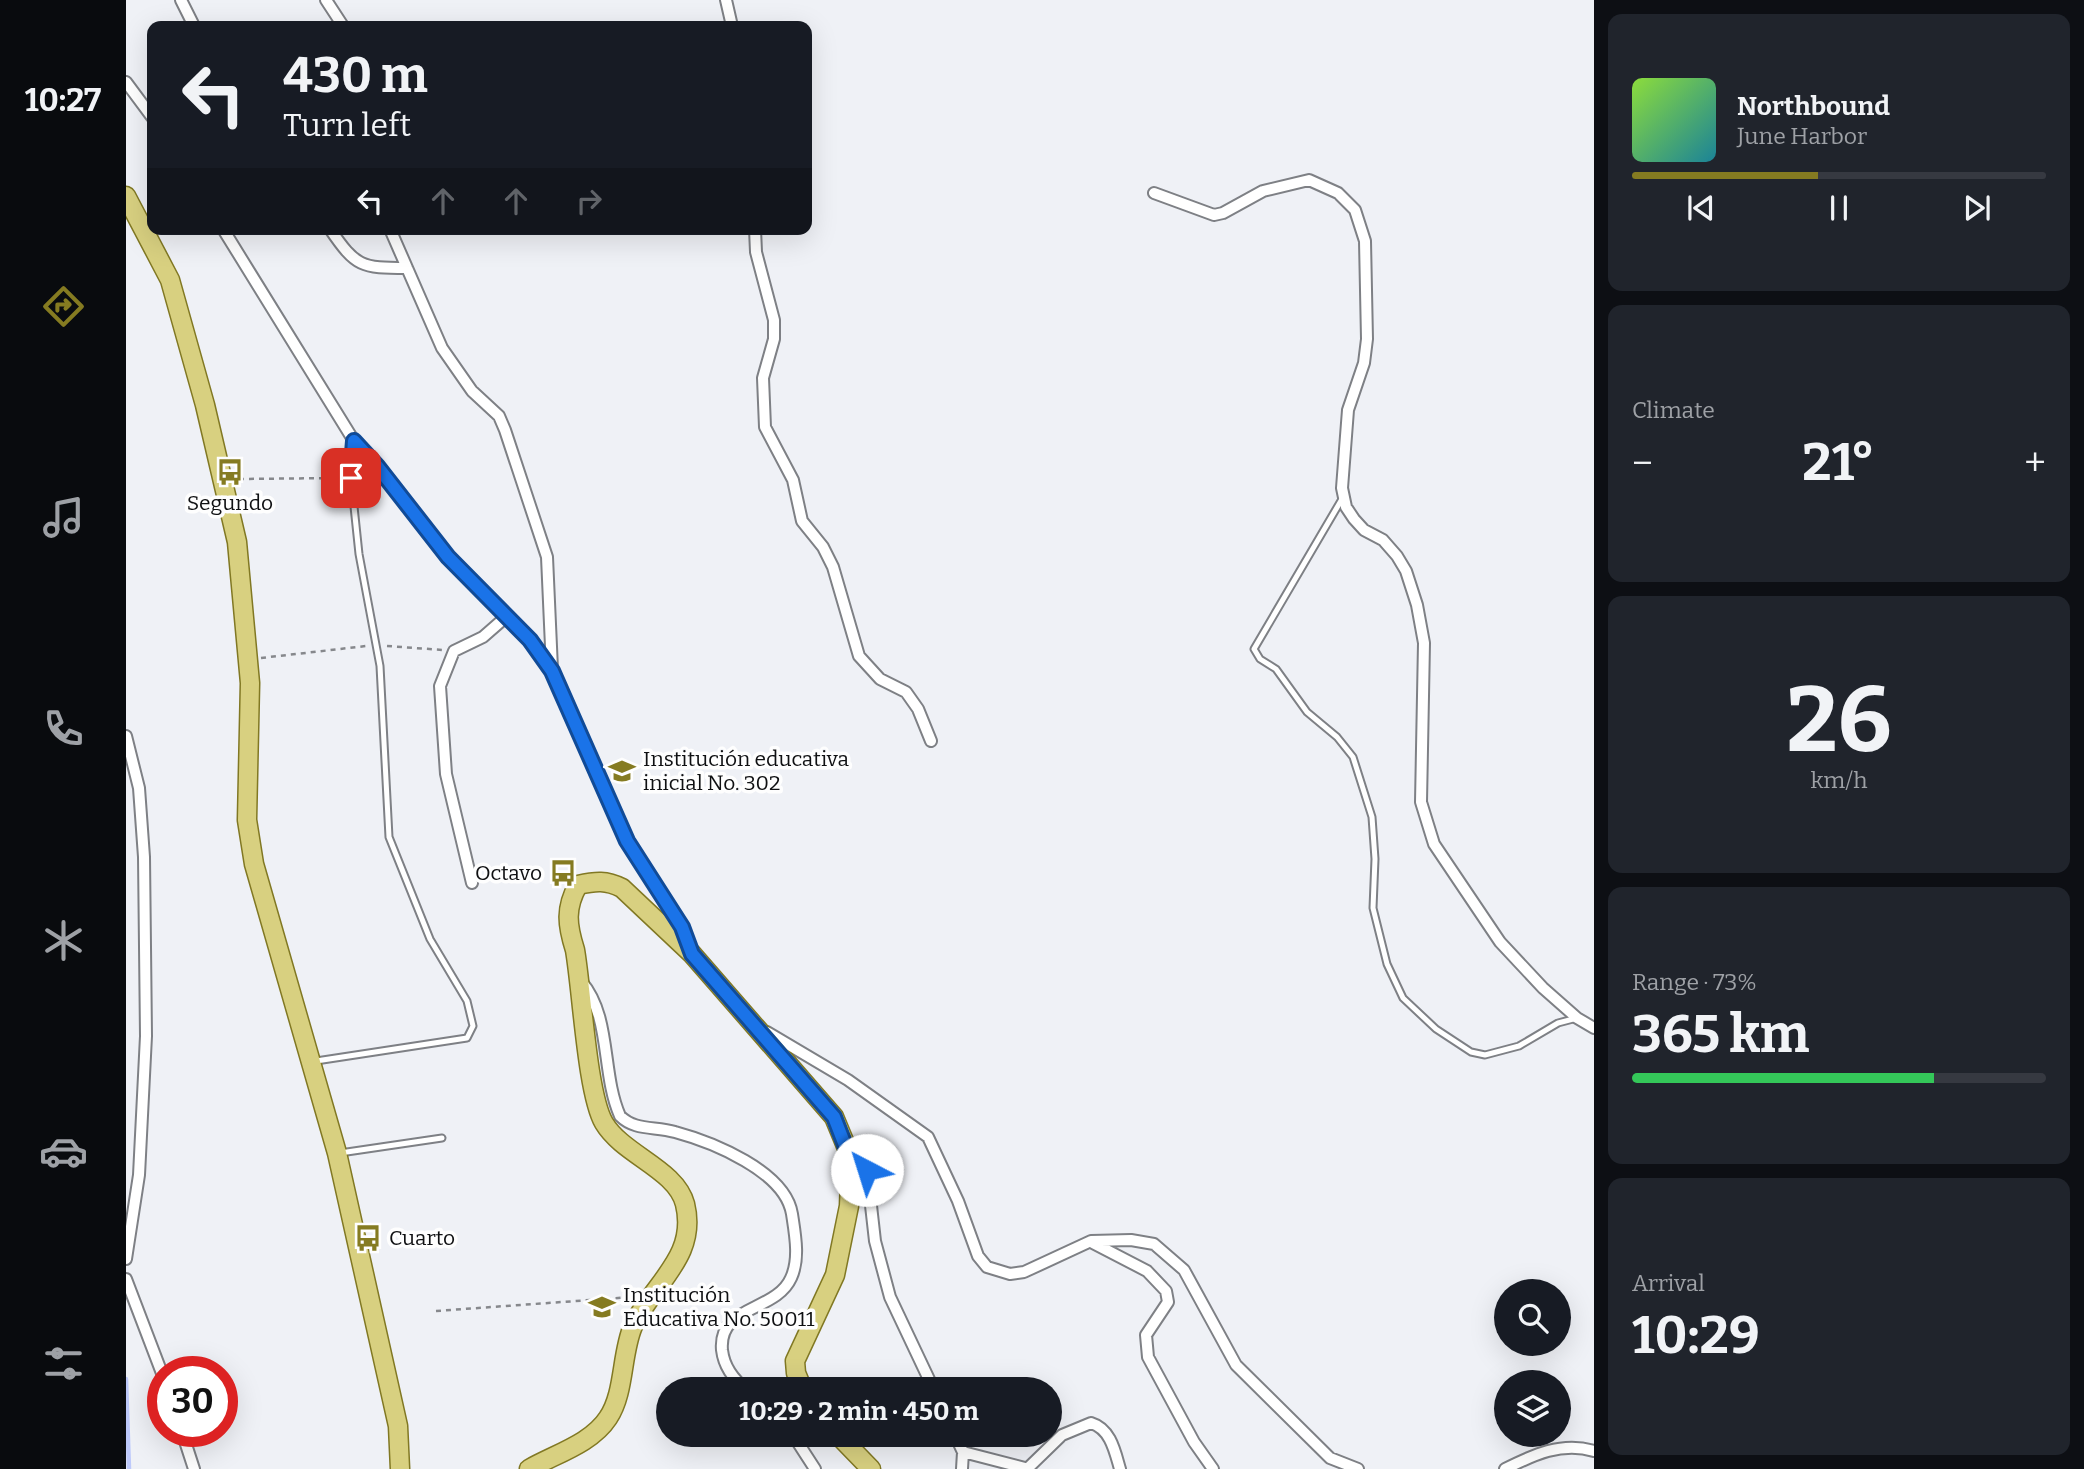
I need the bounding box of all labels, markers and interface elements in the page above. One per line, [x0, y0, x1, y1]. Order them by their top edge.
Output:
text: 430 m [283, 46, 428, 105]
icon: left [168, 49, 259, 140]
text: 10:27 [25, 81, 101, 119]
text: Northbound [1737, 91, 1890, 122]
text: Turn left [283, 106, 411, 144]
text: June Harbor [1737, 122, 1867, 150]
icon: left [351, 182, 389, 220]
icon: ahead [424, 182, 462, 220]
icon: ahead [497, 182, 535, 220]
icon: right [570, 182, 608, 220]
icon: previous [1682, 189, 1720, 227]
icon: pause [1820, 189, 1858, 227]
icon: next [1958, 189, 1996, 227]
icon: directions [39, 282, 88, 331]
text: Climate [1632, 396, 1715, 424]
text: 21° [1802, 431, 1875, 494]
text: − [1632, 440, 1653, 486]
text: + [2024, 440, 2046, 486]
pin [321, 448, 381, 508]
bus stop icon: Segundo [215, 457, 245, 487]
icon: arrive [332, 459, 370, 497]
place label: Segundo [187, 490, 273, 516]
icon: music [39, 493, 88, 542]
text: 26 [1786, 666, 1892, 775]
icon: phone [39, 704, 88, 753]
place label: Institución educativa inicial No. 302 [643, 746, 849, 796]
school or university icon: Institución educativa inicial No. 302 [607, 756, 637, 786]
text: km/h [1811, 766, 1867, 794]
bus stop icon: Octavo [548, 858, 578, 888]
place label: Octavo [475, 860, 542, 886]
icon: climate [39, 916, 88, 965]
text: Range · 73% [1632, 968, 1757, 996]
text: 365 km [1632, 1003, 1809, 1066]
icon: car [39, 1127, 88, 1176]
position arrow [830, 1133, 904, 1207]
bus stop icon: Cuarto [353, 1223, 383, 1253]
place label: Cuarto [389, 1225, 455, 1251]
text: Arrival [1632, 1269, 1705, 1297]
map controls [1494, 1279, 1571, 1447]
button: search [1494, 1279, 1571, 1356]
place label: Institución Educativa No. 50011 [623, 1282, 815, 1332]
school or university icon: Institución Educativa No. 50011 [587, 1292, 617, 1322]
text: 10:29 [1632, 1304, 1760, 1367]
icon: filters [39, 1339, 88, 1388]
speed limit sign: 30 [147, 1356, 238, 1447]
button: layers [1494, 1370, 1571, 1447]
text: 10:29 · 2 min · 450 m [739, 1396, 979, 1427]

